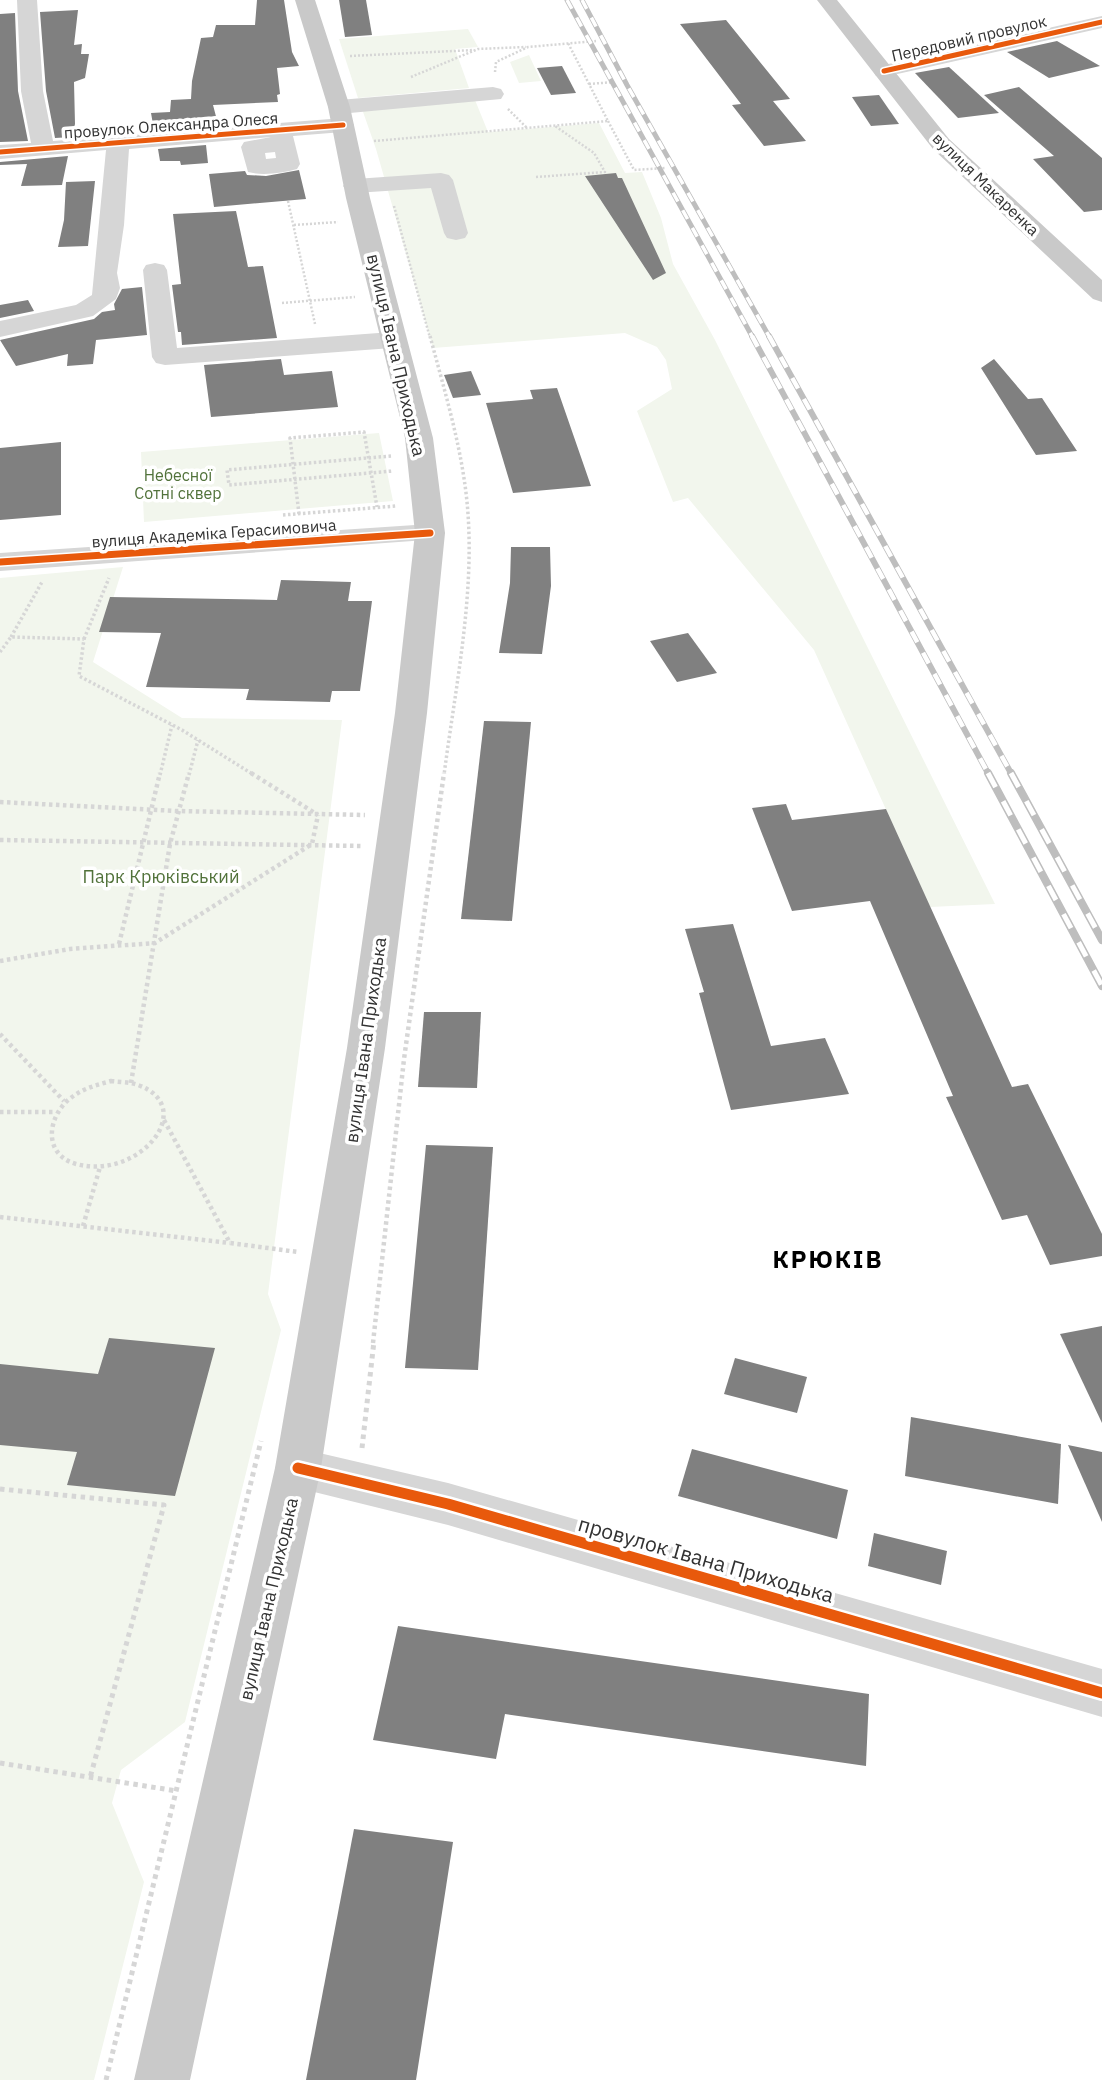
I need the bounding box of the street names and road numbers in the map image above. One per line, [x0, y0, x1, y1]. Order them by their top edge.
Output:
street label: Передовий провулок [889, 10, 1049, 66]
street label: провулок Олександра Олеся [63, 108, 279, 142]
street label: вулиця Макаренка [929, 128, 1044, 240]
street label: вулиця Івана Приходька [362, 251, 431, 459]
street label: вулиця Академіка Герасимовича [91, 514, 337, 552]
street label: вулиця Івана Приходька [340, 935, 391, 1144]
street label: вулиця Івана Приходька [234, 1495, 303, 1702]
street label: провулок Івана Приходька [575, 1509, 837, 1609]

